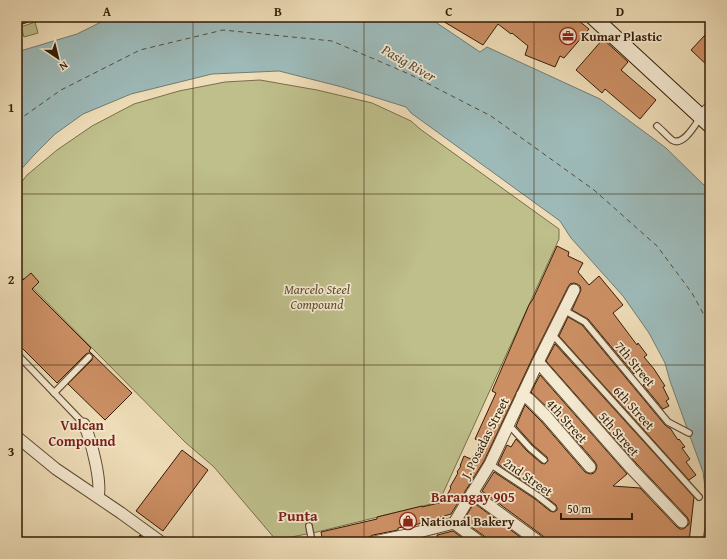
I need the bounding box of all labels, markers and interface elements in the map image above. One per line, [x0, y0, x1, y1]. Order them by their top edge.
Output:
text: A [103, 2, 112, 21]
text: B [274, 2, 282, 21]
text: C [445, 2, 453, 21]
text: D [616, 2, 624, 21]
office icon: Kumar Plastic [558, 26, 578, 46]
place label: Kumar Plastic [581, 27, 662, 46]
north arrow [38, 38, 78, 78]
water label: Pasig River [377, 39, 440, 87]
text: N [56, 58, 71, 75]
text: 1 [8, 98, 14, 117]
text: 2 [8, 270, 15, 289]
park label: Marcelo Steel Compound [284, 280, 350, 314]
street label: 7th Street [610, 337, 660, 391]
street label: 6th Street [609, 382, 659, 435]
street label: J. Posadas Street [455, 394, 514, 484]
street label: 4th Street [542, 395, 592, 448]
street label: 5th Street [594, 407, 644, 461]
district label: Vulcan Compound [48, 415, 116, 451]
text: 3 [8, 442, 14, 461]
street label: 2nd Street [500, 453, 557, 501]
district label: Barangay 905 [431, 487, 515, 507]
scale bar [561, 495, 632, 521]
text: 50 m [567, 500, 591, 517]
district label: Punta [278, 505, 318, 526]
shop icon: National Bakery [398, 511, 418, 531]
place label: National Bakery [421, 512, 515, 531]

